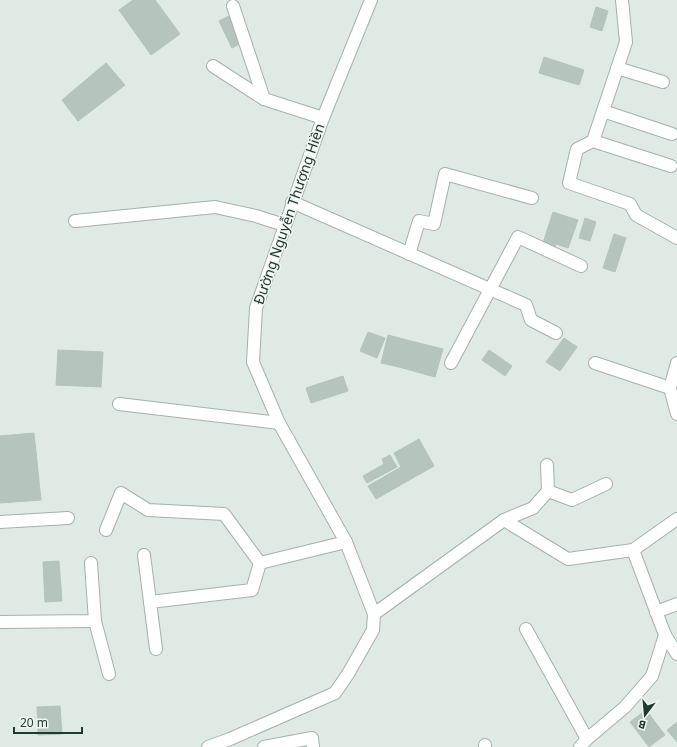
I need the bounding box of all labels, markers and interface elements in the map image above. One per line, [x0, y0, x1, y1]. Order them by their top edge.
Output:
street label: Đường Nguyễn Thượng Hiền [249, 121, 328, 307]
north arrow [625, 695, 665, 735]
scale bar [14, 709, 82, 735]
text: 20 m [20, 714, 48, 731]
text: B [637, 717, 648, 733]

